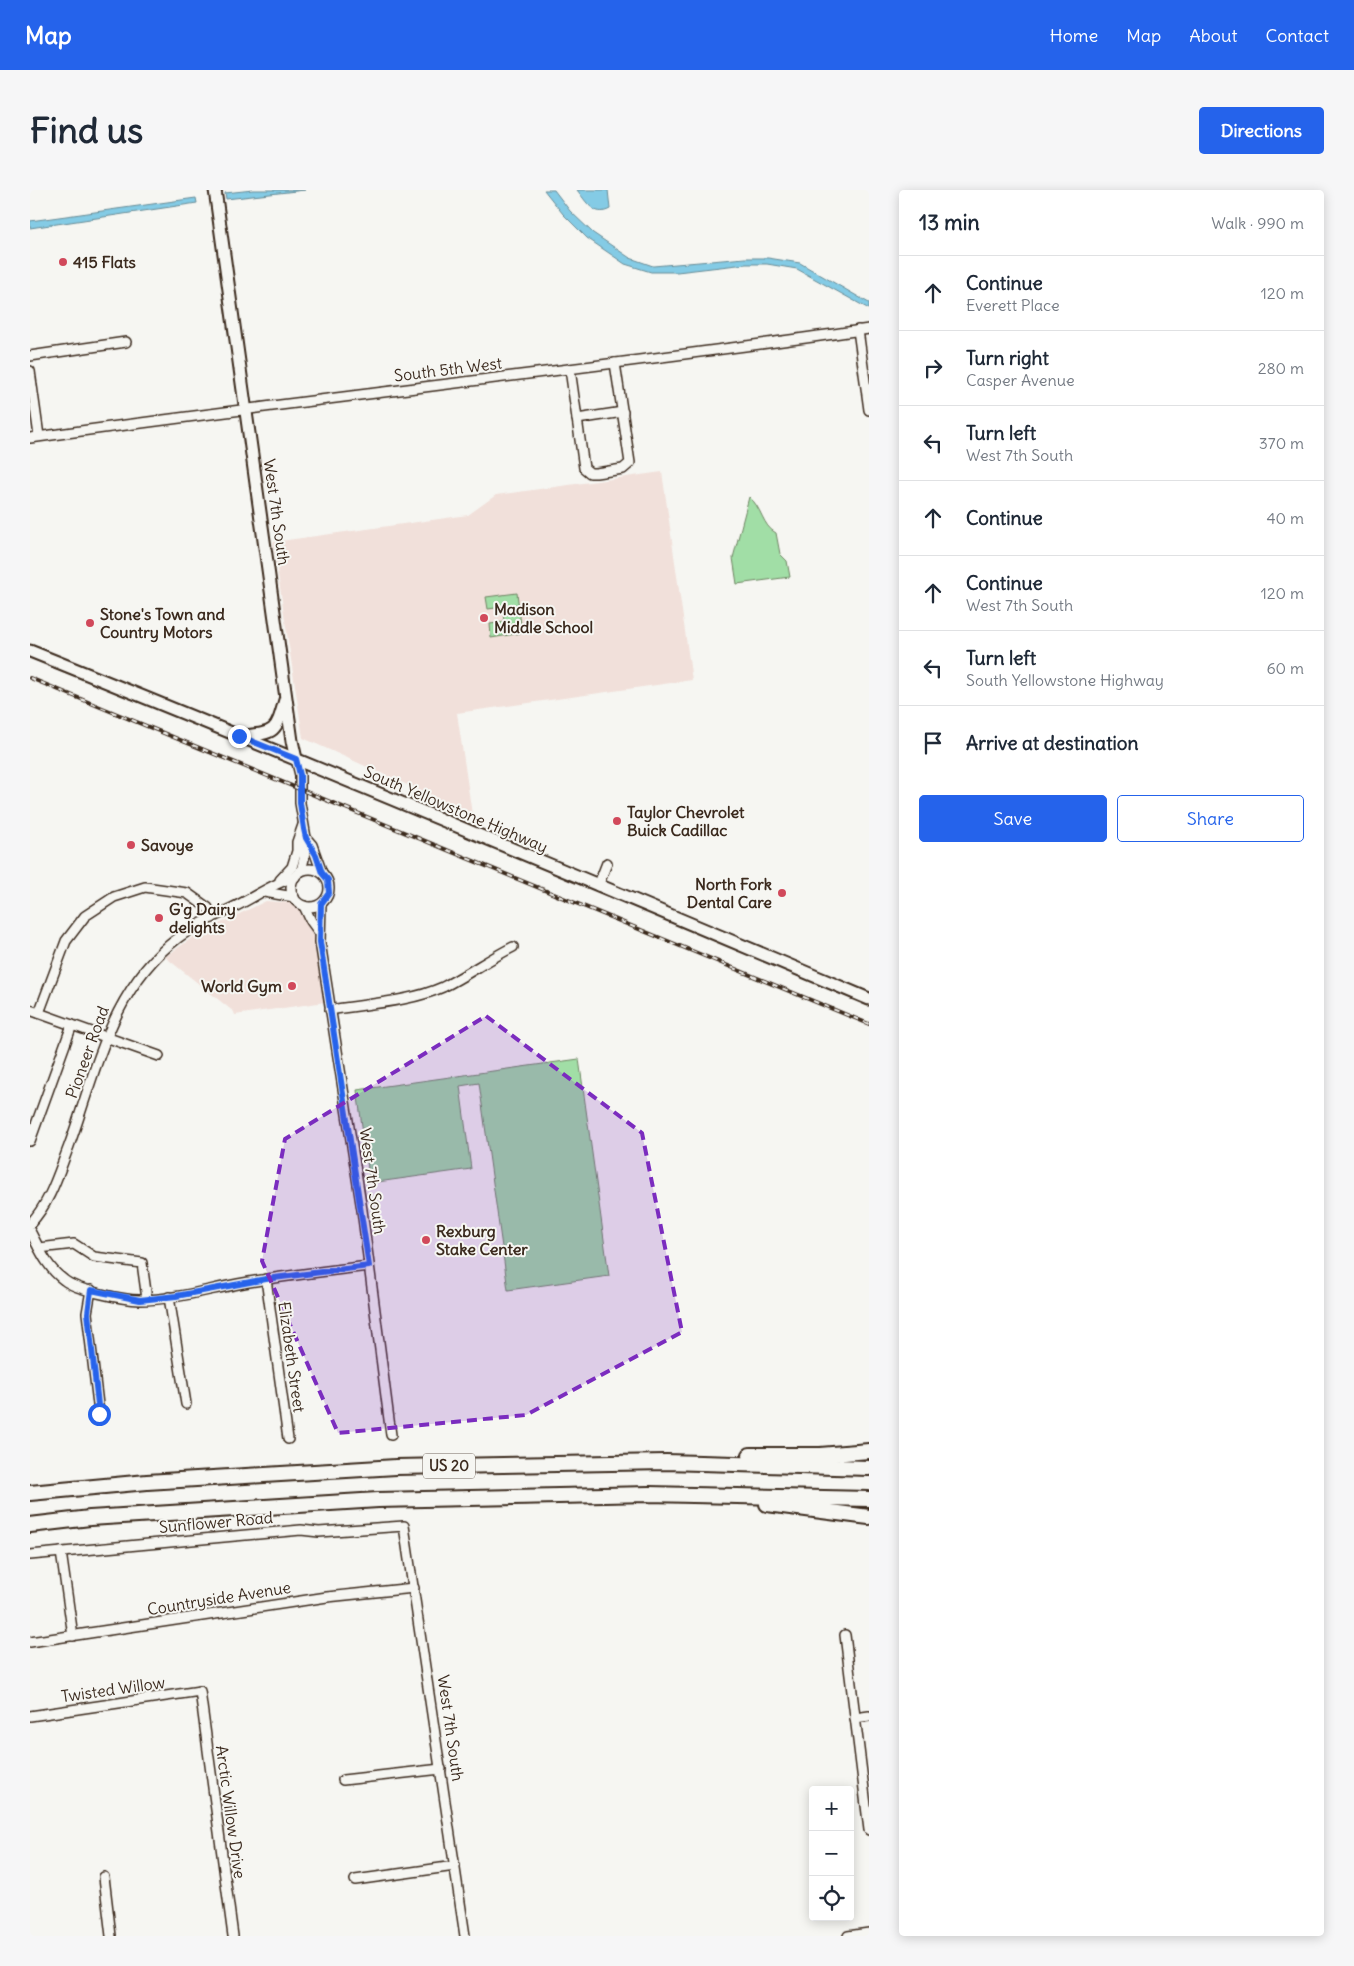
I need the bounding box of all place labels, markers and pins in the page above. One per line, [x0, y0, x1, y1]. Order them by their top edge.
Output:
place label: 415 Flats [73, 252, 136, 272]
marker: 415 Flats [57, 256, 69, 268]
place label: Madison Middle School [494, 599, 593, 637]
place label: Stone's Town and Country Motors [100, 604, 225, 643]
marker: Madison Middle School [478, 612, 490, 624]
marker: Stone's Town and Country Motors [84, 617, 96, 629]
place label: Taylor Chevrolet Buick Cadillac [627, 802, 745, 840]
marker: Taylor Chevrolet Buick Cadillac [611, 815, 623, 827]
place label: Savoye [141, 835, 194, 856]
marker: Savoye [125, 839, 137, 851]
place label: North Fork Dental Care [687, 874, 772, 912]
marker: North Fork Dental Care [776, 887, 788, 899]
place label: G'g Dairy delights [169, 899, 236, 938]
marker: G'g Dairy delights [153, 912, 165, 924]
place label: World Gym [201, 976, 282, 997]
marker: World Gym [286, 980, 298, 992]
place label: Rexburg Stake Center [436, 1221, 528, 1259]
marker: Rexburg Stake Center [420, 1234, 432, 1246]

